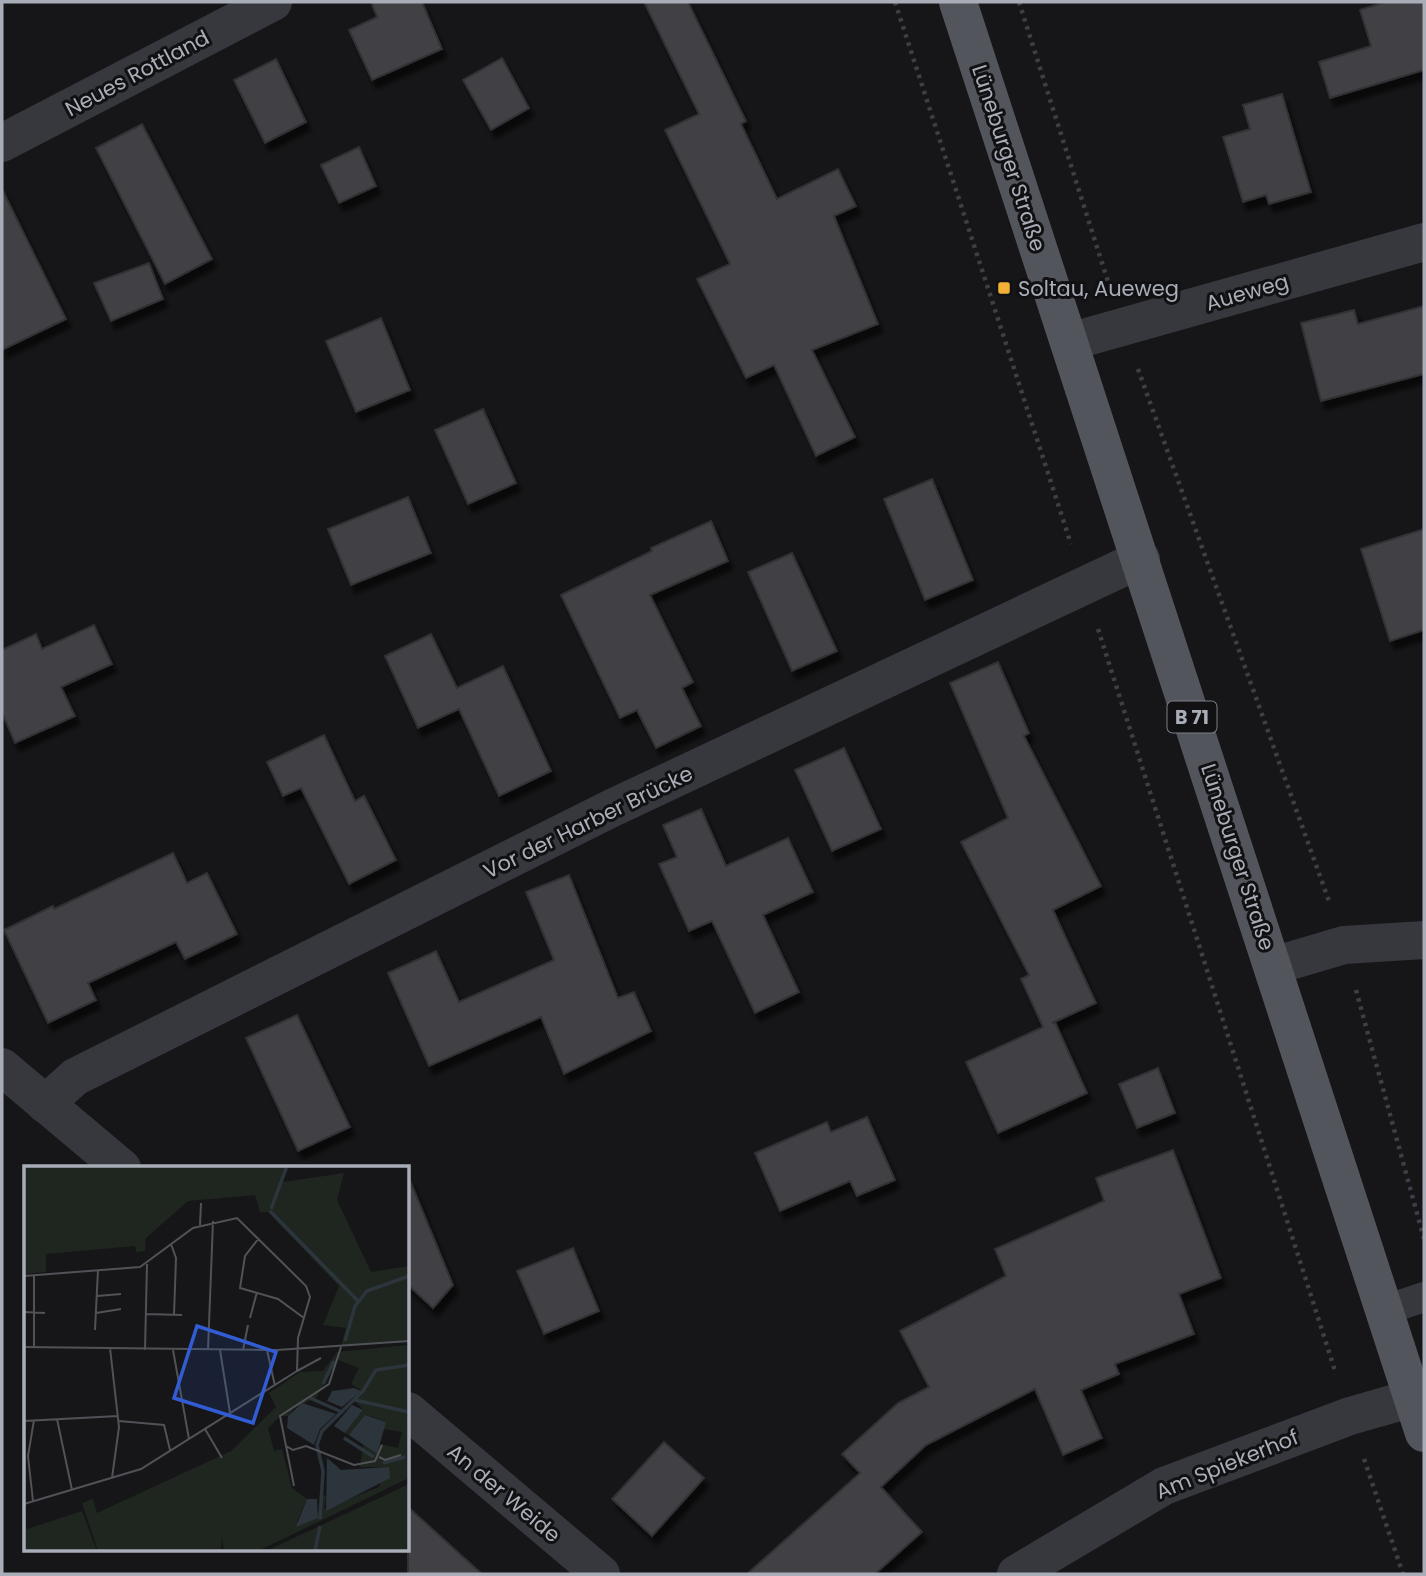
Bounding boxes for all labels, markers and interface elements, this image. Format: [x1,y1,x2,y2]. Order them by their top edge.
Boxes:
street label: Neues Rottland [60,23,214,123]
street label: Lüneburger Straße [965,61,1053,255]
street label: Aueweg [1202,266,1292,318]
place label: Soltau, Aueweg [1018,274,1179,303]
marker: Soltau, Aueweg [996,280,1012,296]
road number: B 71 [1168,702,1216,732]
street label: Vor der Harber Brücke [478,759,698,885]
street label: Lüneburger Straße [1194,760,1282,954]
inset map [24,1166,410,1552]
street label: Am Spiekerhof [1151,1422,1303,1506]
street label: An der Weide [441,1437,567,1549]

